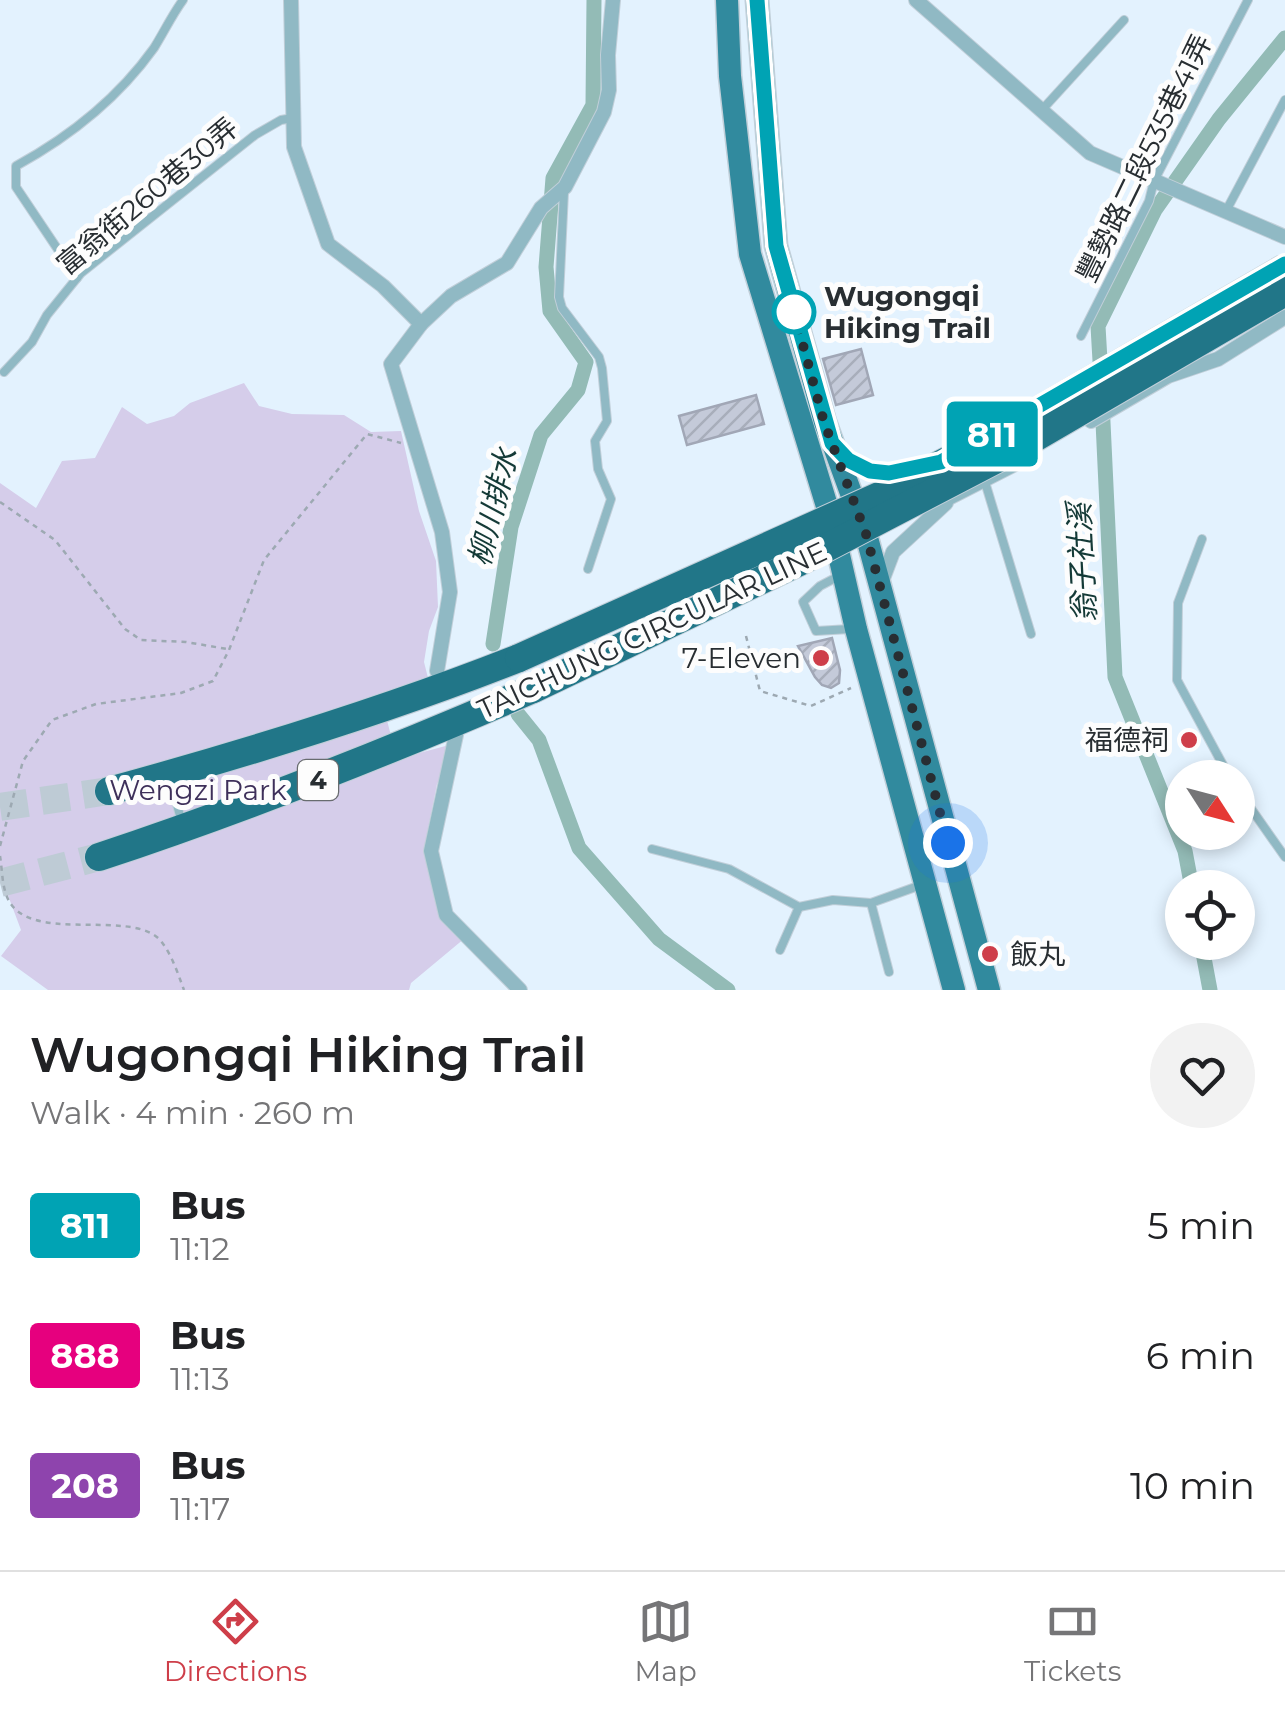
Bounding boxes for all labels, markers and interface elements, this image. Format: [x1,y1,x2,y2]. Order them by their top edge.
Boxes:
street label: 豐勢路二段535巷41弄 [1069,29,1219,287]
street label: 富翁街260巷30弄 [50,110,244,282]
place label: Wugongqi Hiking Trail [824,279,991,345]
marker: Wugongqi Hiking Trail [773,291,815,333]
line badge: 811 [934,402,1050,466]
text: 811 [967,413,1017,456]
water label: 柳川排水 [461,442,526,570]
water label: 翁子社溪 [1060,498,1104,624]
street label: TAICHUNG CIRCULAR LINE [472,534,832,726]
place label: 7-Eleven [682,641,801,675]
marker: 7-Eleven [810,647,832,669]
place label: 福德祠 [1085,723,1169,757]
marker: 福德祠 [1178,729,1200,751]
road number: 4 [298,760,338,800]
north arrow [1165,760,1255,850]
map controls [1165,760,1255,960]
park label: Wengzi Park [109,773,287,807]
your location [923,818,973,868]
button: locate [1165,870,1255,960]
place label: 飯丸 [1010,937,1066,971]
marker: 飯丸 [979,943,1001,965]
button: heart [1150,1023,1255,1128]
text: Wugongqi Hiking Trail [30,1026,587,1084]
text: Walk · 4 min · 260 m [30,1093,355,1132]
text: Bus [170,1182,245,1229]
text: 5 min [1147,1202,1255,1249]
text: 811 [60,1204,110,1247]
text: 11:12 [170,1229,230,1268]
text: Bus [170,1312,245,1359]
text: 6 min [1146,1332,1255,1379]
text: 888 [50,1334,120,1377]
text: 11:13 [170,1359,230,1398]
text: Bus [170,1442,245,1489]
text: 10 min [1130,1462,1255,1509]
text: 208 [51,1464,119,1507]
text: 11:17 [170,1489,230,1528]
tab: Directions [164,1594,307,1688]
tab: Map [634,1594,697,1688]
tab: Tickets [1024,1594,1121,1688]

